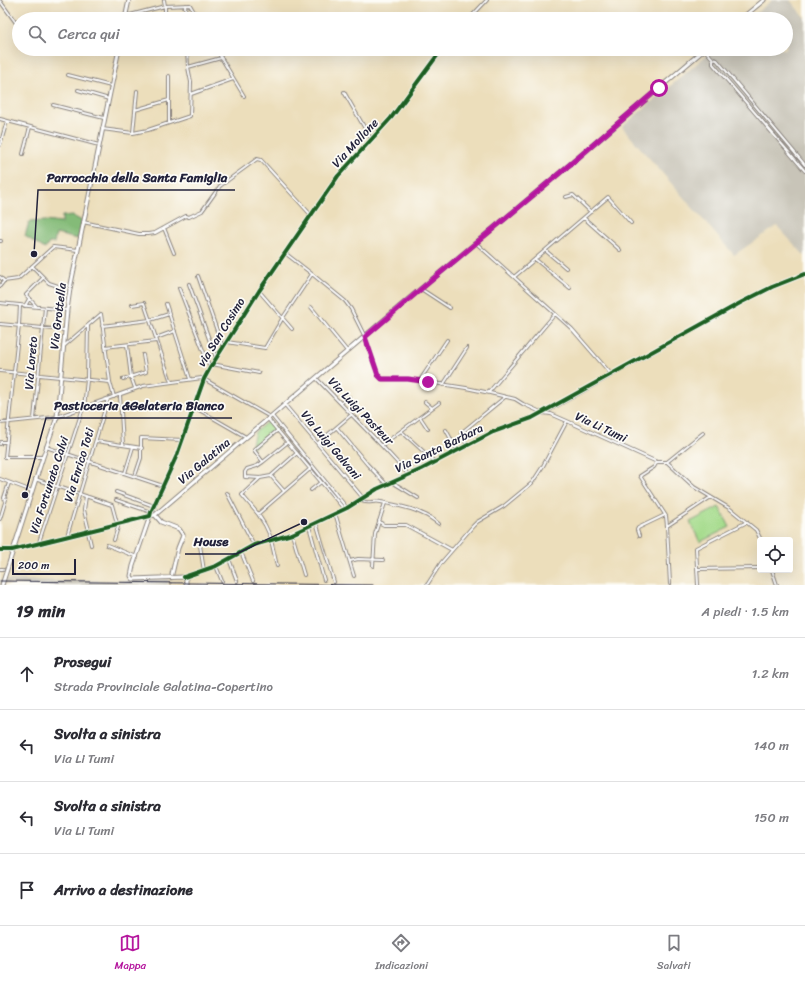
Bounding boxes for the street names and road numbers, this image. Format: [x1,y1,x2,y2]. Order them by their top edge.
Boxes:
street label: Via Mollone [326,113,384,173]
street label: Via Grottella [43,281,73,351]
street label: via San Cosimo [191,293,251,371]
street label: Via Loreto [18,335,44,391]
street label: Via Luigi Pasteur [322,372,400,451]
street label: Via Luigi Galvani [295,405,367,485]
street label: Via Li Tumi [571,405,631,449]
street label: Via Santa Barbara [391,417,487,479]
street label: Via Enrico Toti [57,425,101,505]
street label: Via Galatina [173,432,235,490]
street label: Via Fortunato Calvi [23,433,75,537]

